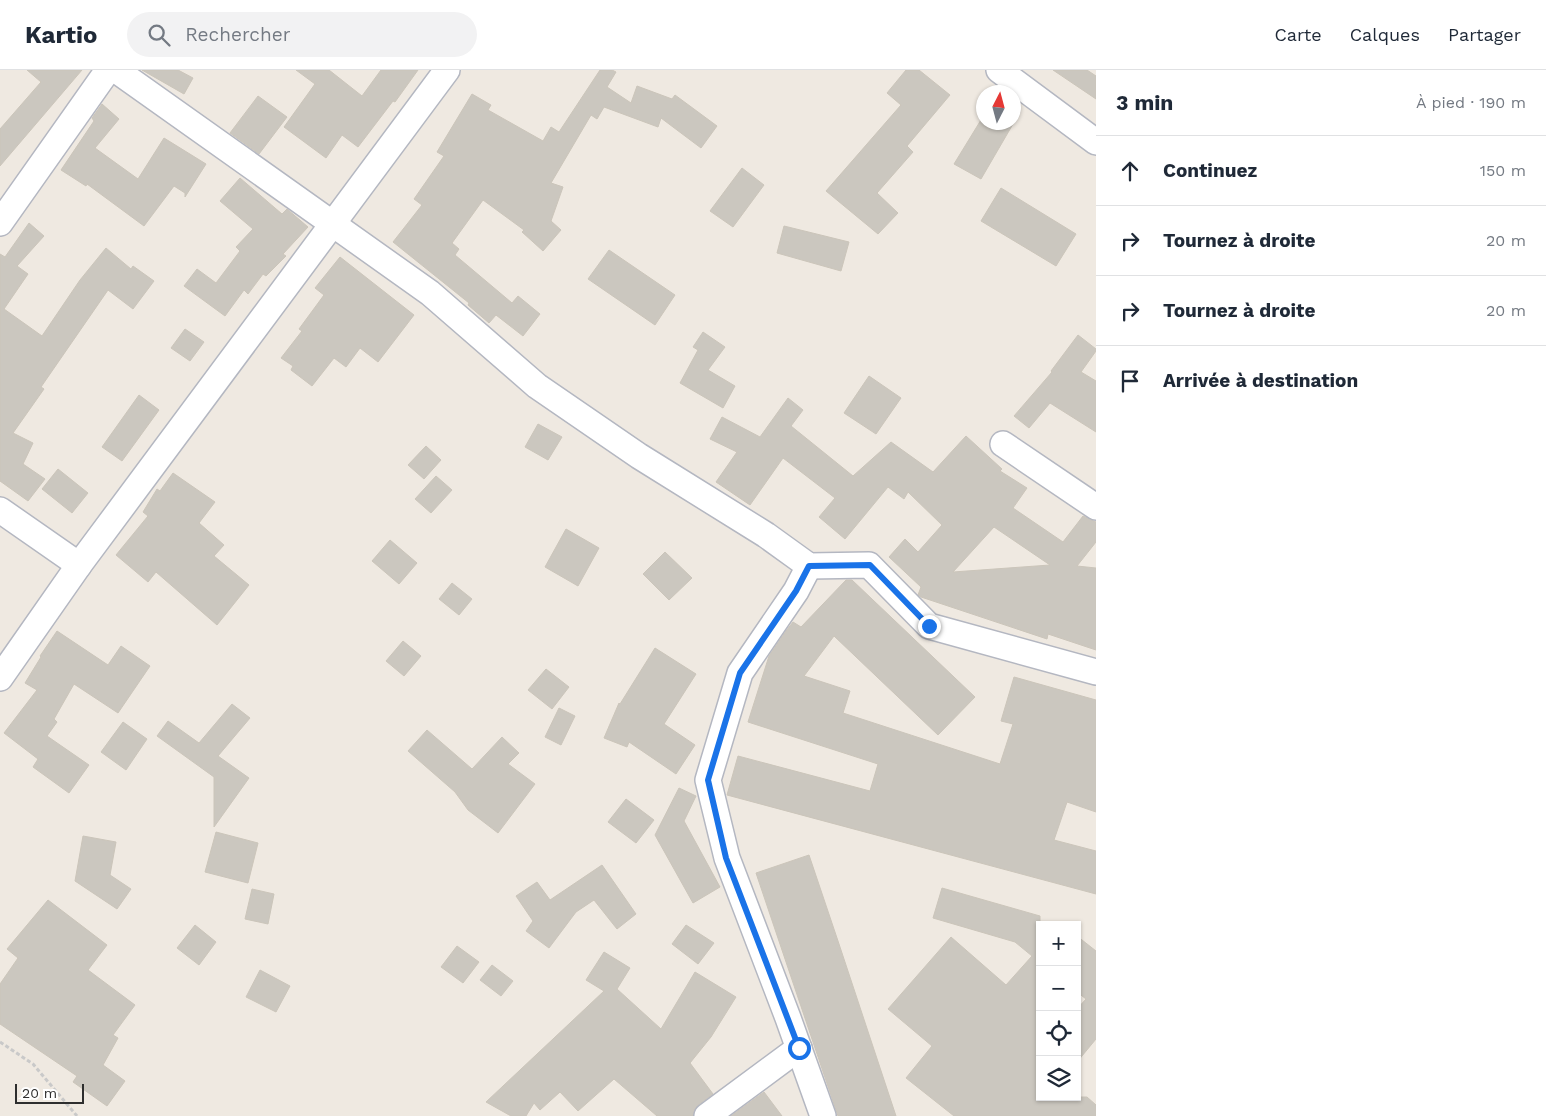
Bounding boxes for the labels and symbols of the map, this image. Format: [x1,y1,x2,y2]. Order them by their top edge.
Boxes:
north arrow [976,85,1021,130]
route end [918,615,941,638]
route start [788,1037,811,1060]
scale bar [15,1081,84,1104]

